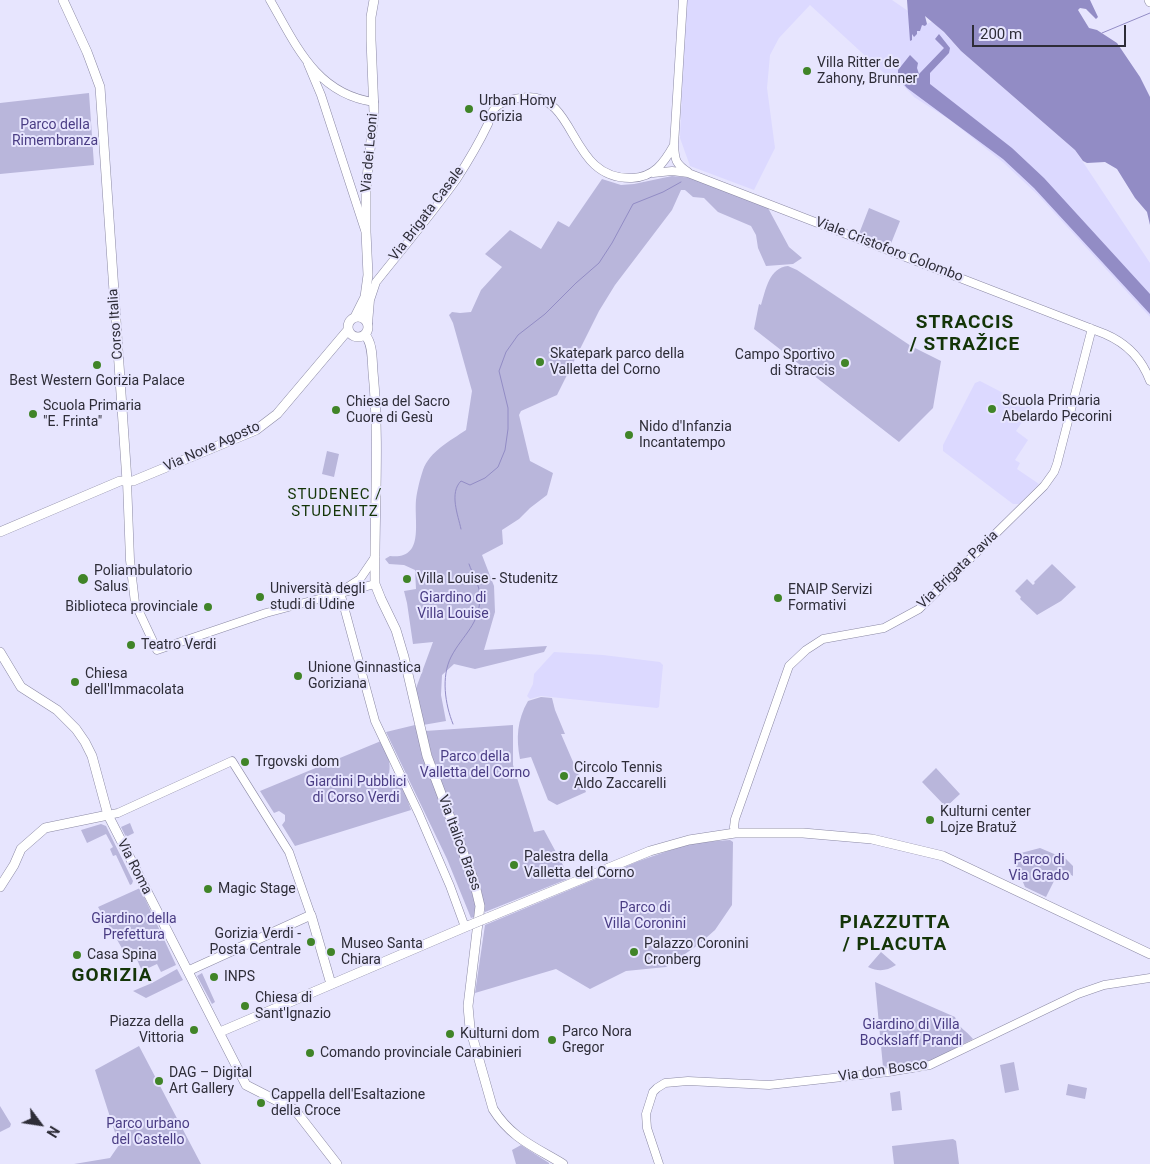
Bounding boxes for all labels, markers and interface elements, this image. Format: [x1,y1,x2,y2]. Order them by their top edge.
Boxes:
scale bar [975,15,1129,47]
text: 200 m [980,25,1022,43]
place label: Villa Ritter de Zahony, Brunner [817,55,917,88]
marker: Villa Ritter de Zahony, Brunner [801,65,813,77]
place label: Urban Homy Gorizia [479,93,556,125]
marker: Urban Homy Gorizia [463,103,475,115]
street label: Via dei Leoni [358,113,382,193]
park label: Parco della Rimembranza [12,117,98,150]
street label: Via Brigata Casale [386,163,468,265]
street label: Viale Cristoforo Colombo [813,214,965,286]
street label: Corso Italia [105,288,127,360]
district label: STRACCIS / STRAŽICE [909,312,1021,356]
place label: Skatepark parco della Valletta del Corno [550,346,684,378]
place label: Campo Sportivo di Straccis [735,347,835,380]
marker: Skatepark parco della Valletta del Corno [534,356,546,368]
marker: Campo Sportivo di Straccis [839,357,851,369]
marker: Best Western Gorizia Palace [91,359,103,371]
place label: Best Western Gorizia Palace [9,373,185,389]
place label: Scuola Primaria Abelardo Pecorini [1002,393,1112,426]
place label: Chiesa del Sacro Cuore di Gesù [346,394,450,427]
place label: Scuola Primaria "E. Frinta" [43,398,141,431]
marker: Scuola Primaria Abelardo Pecorini [986,403,998,415]
marker: Chiesa del Sacro Cuore di Gesù [330,404,342,416]
marker: Scuola Primaria "E. Frinta" [27,408,39,420]
street label: Via Nove Agosto [161,418,263,476]
place label: Nido d'Infanzia Incantatempo [639,419,732,452]
marker: Nido d'Infanzia Incantatempo [623,429,635,441]
district label: STUDENEC / STUDENITZ [286,486,384,521]
street label: Via Brigata Pavia [914,527,1002,613]
place label: Poliambulatorio Salus [94,563,193,596]
place label: Villa Louise - Studenitz [417,571,558,587]
marker: Poliambulatorio Salus [76,572,90,586]
marker: Villa Louise - Studenitz [401,573,413,585]
place label: Università degli studi di Udine [270,581,365,614]
place label: ENAIP Servizi Formativi [788,582,872,614]
park label: Giardino di Villa Louise [417,590,489,622]
marker: Università degli studi di Udine [254,591,266,603]
marker: ENAIP Servizi Formativi [772,592,784,604]
place label: Biblioteca provinciale [65,599,198,615]
marker: Biblioteca provinciale [202,601,214,613]
place label: Teatro Verdi [141,637,216,653]
marker: Teatro Verdi [125,639,137,651]
place label: Unione Ginnastica Goriziana [308,660,421,692]
place label: Chiesa dell'Immacolata [85,666,184,699]
marker: Unione Ginnastica Goriziana [292,670,304,682]
marker: Chiesa dell'Immacolata [69,676,81,688]
park label: Parco della Valletta del Corno [420,749,530,782]
place label: Trgovski dom [255,754,339,770]
marker: Trgovski dom [239,756,251,768]
place label: Circolo Tennis Aldo Zaccarelli [574,760,666,792]
marker: Circolo Tennis Aldo Zaccarelli [558,770,570,782]
park label: Giardini Pubblici di Corso Verdi [306,774,406,806]
street label: Via Italico Brass [434,793,484,893]
place label: Kulturni center Lojze Bratuž [940,804,1031,836]
marker: Kulturni center Lojze Bratuž [924,814,936,826]
street label: Via Roma [113,836,155,898]
place label: Palestra della Valletta del Corno [524,849,634,882]
park label: Parco di Via Grado [1009,852,1069,884]
marker: Palestra della Valletta del Corno [508,859,520,871]
place label: Magic Stage [218,881,296,897]
marker: Magic Stage [202,883,214,895]
park label: Parco di Villa Coronini [604,900,686,932]
park label: Giardino della Prefettura [91,911,177,944]
district label: PIAZZUTTA / PLACUTA [838,912,952,956]
place label: Gorizia Verdi - Posta Centrale [210,926,301,959]
marker: Gorizia Verdi - Posta Centrale [305,936,317,948]
place label: Museo Santa Chiara [341,936,423,969]
place label: Palazzo Coronini Cronberg [644,936,749,969]
marker: Museo Santa Chiara [325,946,337,958]
marker: Palazzo Coronini Cronberg [628,946,640,958]
place label: Casa Spina [87,947,157,963]
marker: Casa Spina [71,949,83,961]
district label: GORIZIA [71,965,153,987]
place label: INPS [224,969,255,985]
marker: INPS [208,971,220,983]
place label: Chiesa di Sant'Ignazio [255,990,331,1022]
marker: Chiesa di Sant'Ignazio [239,1000,251,1012]
place label: Piazza della Vittoria [109,1014,184,1046]
park label: Giardino di Villa Bockslaff Prandi [860,1017,962,1050]
marker: Piazza della Vittoria [188,1024,200,1036]
place label: Parco Nora Gregor [562,1024,632,1056]
place label: Kulturni dom [460,1026,540,1042]
marker: Kulturni dom [444,1028,456,1040]
marker: Parco Nora Gregor [546,1034,558,1046]
place label: Comando provinciale Carabinieri [320,1045,522,1061]
marker: Comando provinciale Carabinieri [304,1047,316,1059]
street label: Via don Bosco [837,1056,929,1086]
place label: DAG – Digital Art Gallery [169,1065,252,1098]
marker: DAG – Digital Art Gallery [153,1075,165,1087]
place label: Cappella dell'Esaltazione della Croce [271,1087,425,1120]
marker: Cappella dell'Esaltazione della Croce [255,1097,267,1109]
north arrow [15,1099,65,1149]
park label: Parco urbano del Castello [106,1116,190,1148]
text: N [43,1123,62,1140]

